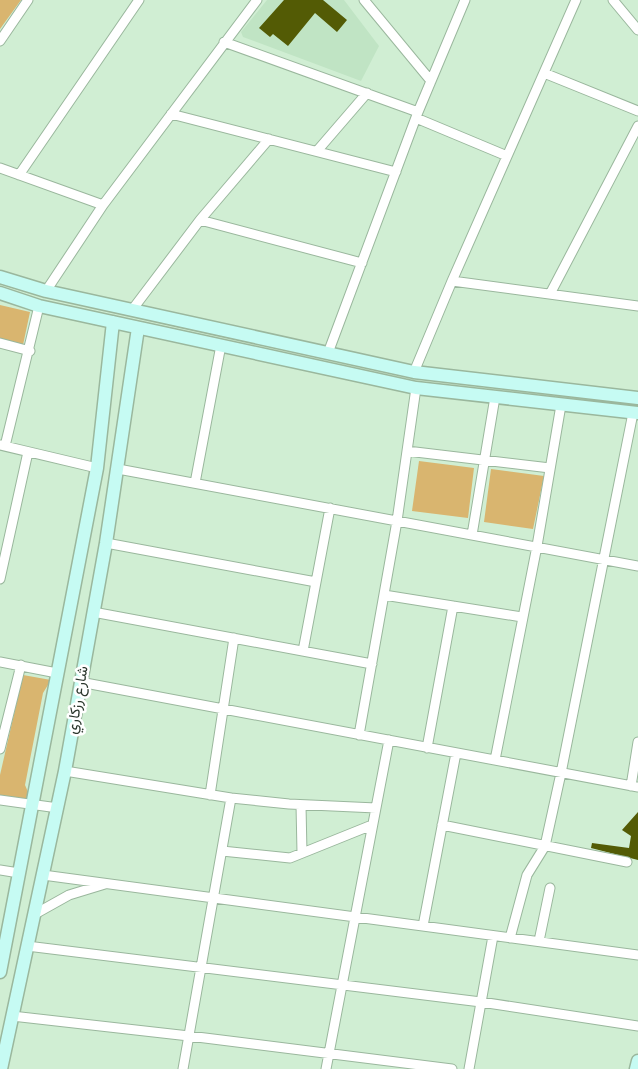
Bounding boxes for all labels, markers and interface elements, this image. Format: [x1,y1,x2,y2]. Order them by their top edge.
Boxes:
street label: شارع رزكاري [62,664,96,736]

